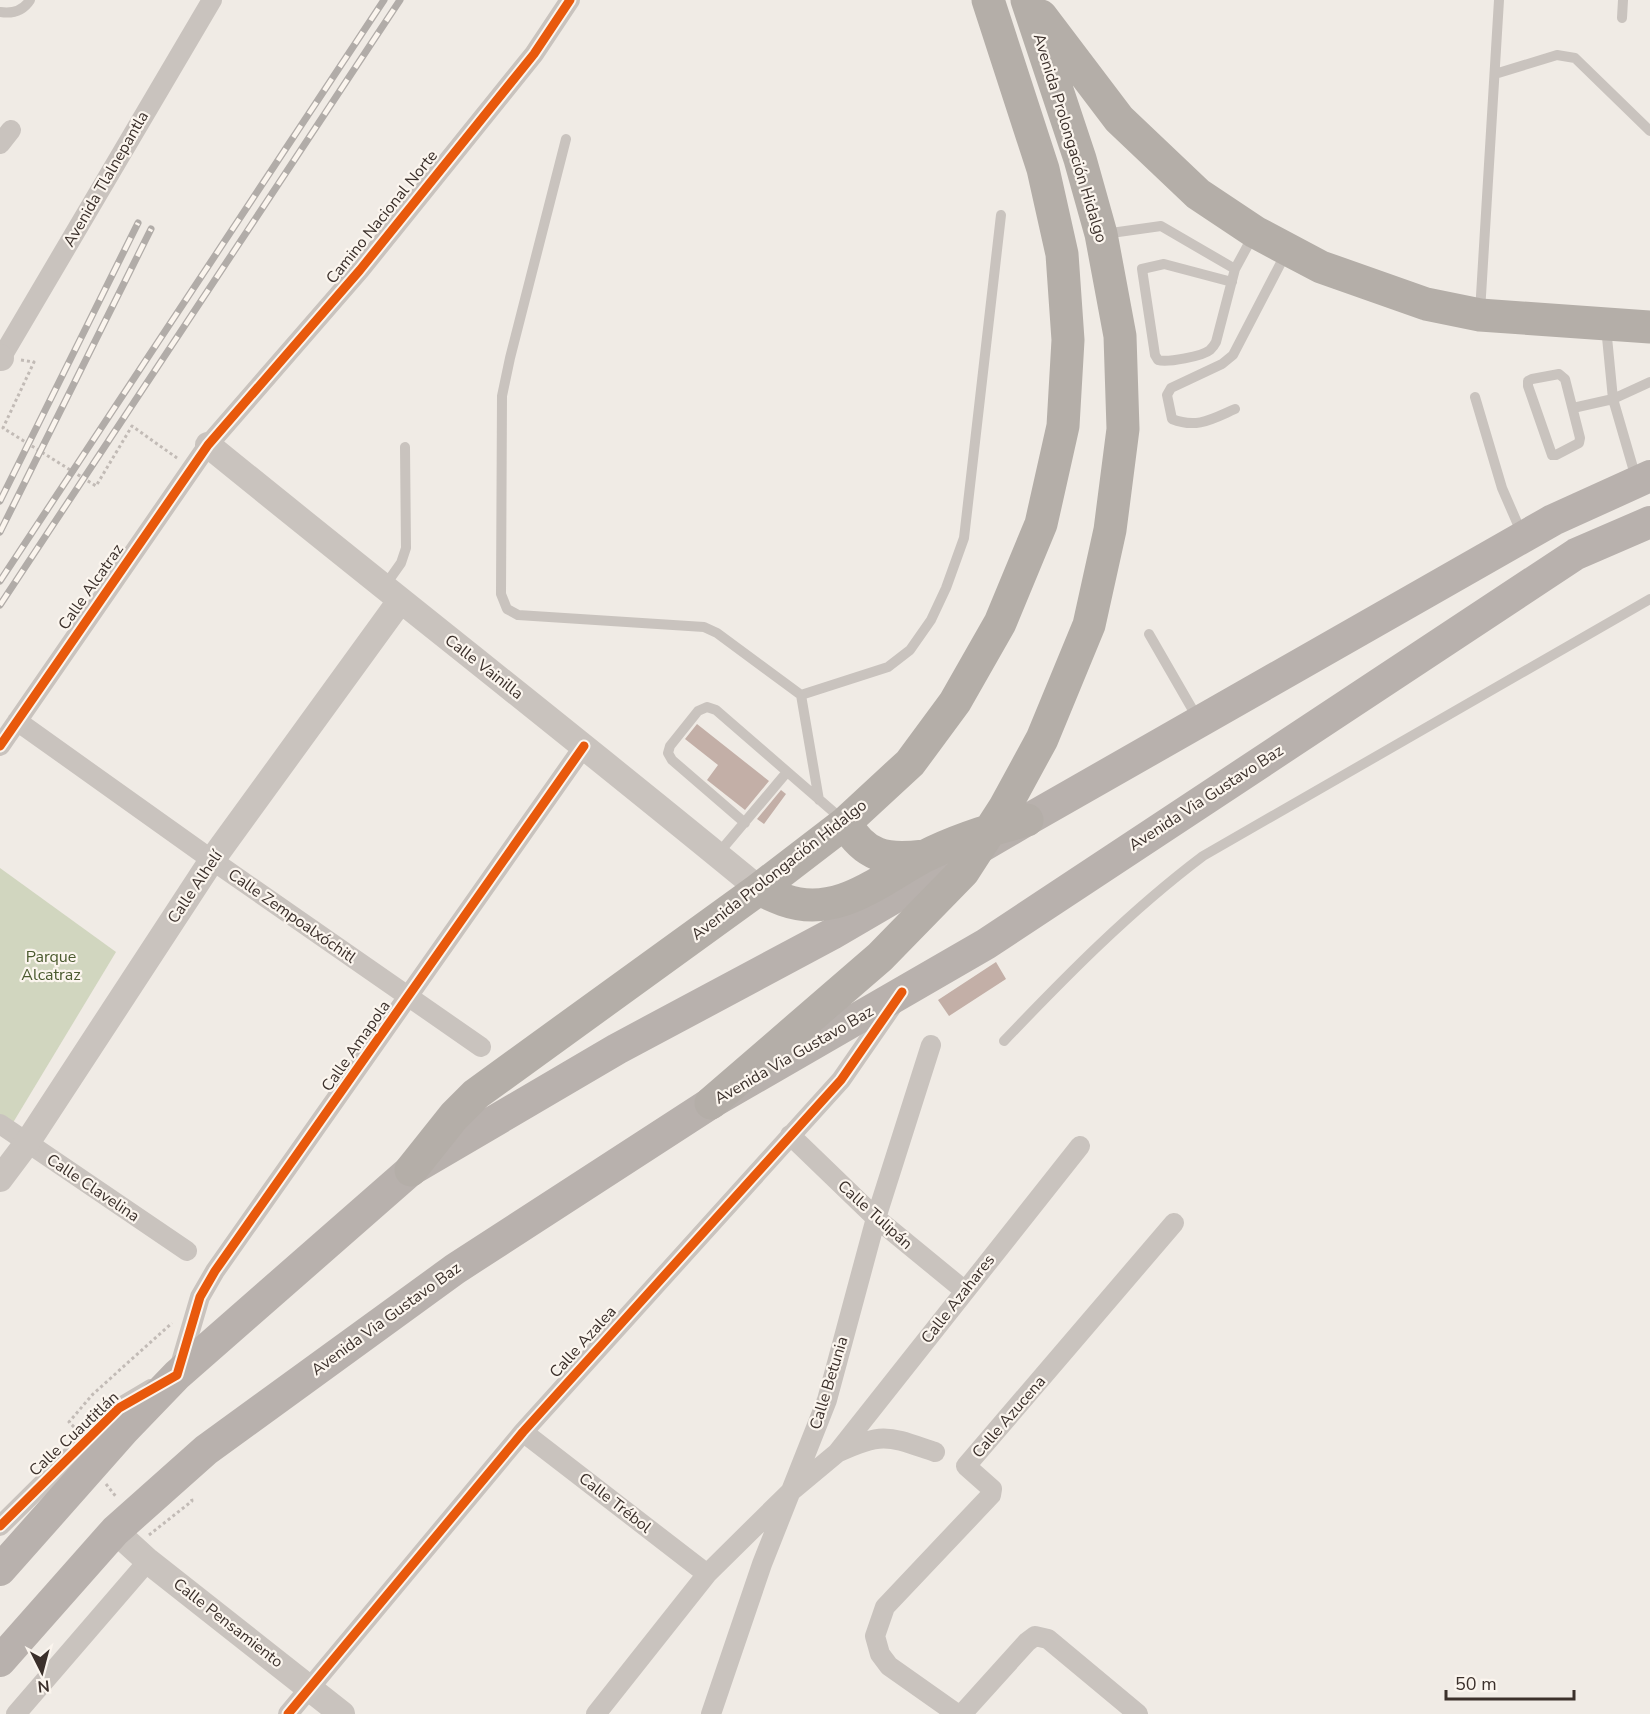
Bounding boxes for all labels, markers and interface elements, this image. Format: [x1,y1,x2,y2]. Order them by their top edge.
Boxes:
street label: Avenida Prolongación Hidalgo [1028,31,1112,245]
street label: Avenida Tlalnepantla [58,107,154,251]
street label: Camino Nacional Norte [321,146,443,288]
street label: Calle Alcatraz [53,540,129,634]
street label: Calle Vainilla [440,629,528,705]
street label: Avenida Via Gustavo Baz [1125,740,1287,856]
street label: Avenida Prolongación Hidalgo [687,794,872,946]
street label: Calle Alhelí [163,845,228,928]
street label: Calle Zempoalxóchitl [224,864,361,969]
park label: Parque Alcatraz [21,946,81,986]
street label: Calle Amapola [317,996,395,1096]
street label: Avenida Via Gustavo Baz [711,1000,877,1110]
street label: Calle Clavelina [42,1149,144,1227]
street label: Calle Tulipán [833,1175,917,1255]
street label: Calle Azahares [916,1250,1000,1348]
street label: Avenida Via Gustavo Baz [307,1257,465,1381]
street label: Calle Azalea [545,1301,621,1383]
street label: Calle Betunia [804,1334,854,1432]
street label: Calle Azucena [967,1371,1051,1463]
street label: Calle Cuautitlán [24,1387,124,1481]
street label: Calle Trébol [574,1468,656,1538]
street label: Calle Pensamiento [168,1573,288,1673]
north arrow [12,1642,72,1702]
scale bar [1446,1663,1574,1701]
text: 50 m [1455,1672,1497,1696]
text: N [36,1674,51,1697]

